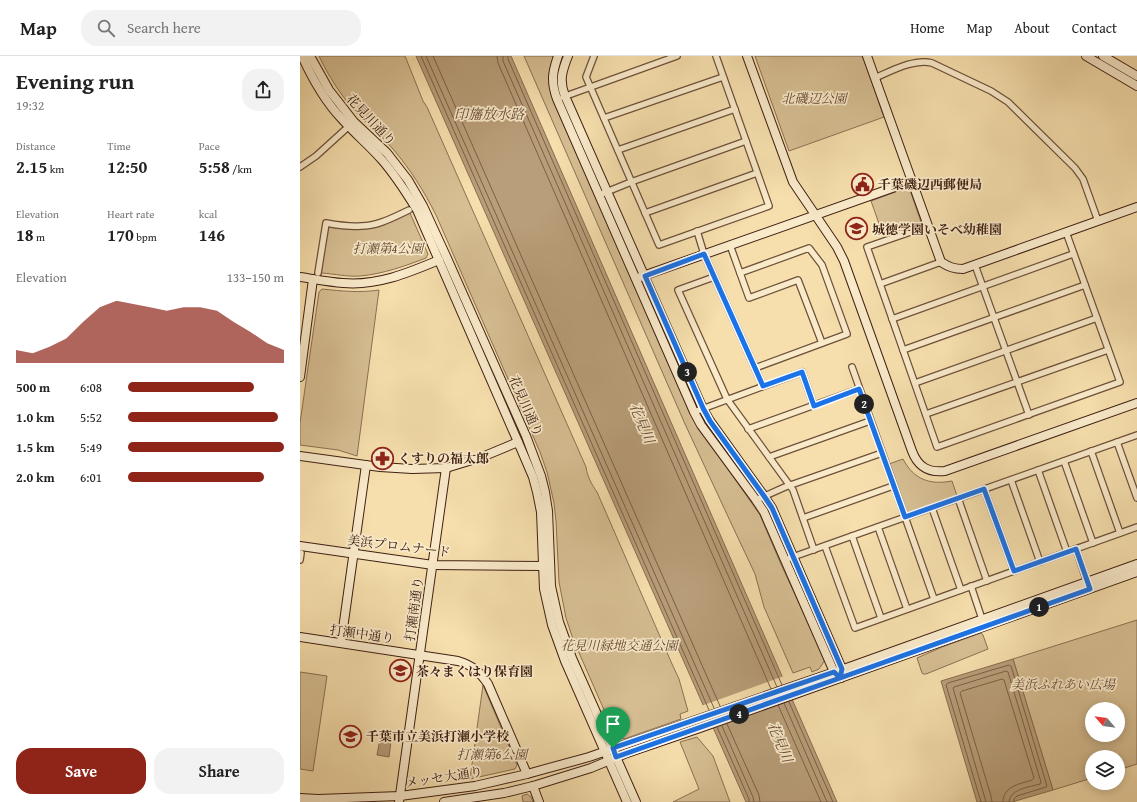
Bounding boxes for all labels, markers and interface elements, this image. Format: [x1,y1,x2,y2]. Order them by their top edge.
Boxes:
search box [81,10,361,46]
text: Map [20,14,57,42]
icon: search [95,17,117,39]
text: Search here [127,17,201,38]
text: Home [910,18,945,38]
text: Map [967,18,992,38]
text: About [1014,18,1050,38]
text: Contact [1072,18,1117,38]
text: Evening run [16,65,134,97]
button: share [242,69,284,111]
park label: 北磯辺公園 [781,89,848,108]
street label: 花見川通り [342,90,400,150]
text: 19:32 [16,96,44,115]
water label: 印旛放水路 [454,104,525,124]
text: Distance [16,138,55,154]
text: Time [107,138,131,154]
text: Pace [199,138,220,154]
text: 2.15 [16,154,47,179]
text: 12:50 [107,154,147,179]
text: 5:58 [199,154,230,179]
text: km [47,161,64,177]
text: /km [230,161,252,177]
public building icon: 千葉磯辺西郵便局 [850,171,876,197]
place label: 千葉磯辺西郵便局 [878,175,982,194]
text: Elevation [16,206,59,222]
text: Heart rate [107,206,155,222]
text: kcal [199,206,217,222]
school or university icon: 城徳学園いそべ幼稚園 [844,216,870,242]
place label: 城徳学園いそべ幼稚園 [872,220,1002,239]
text: 18 [16,222,34,247]
text: 170 [107,222,134,247]
text: 146 [199,222,225,247]
text: m [34,229,45,245]
text: bpm [134,229,157,245]
park label: 打瀬第4公園 [353,239,425,258]
text: Elevation [16,268,67,287]
text: 133–150 m [227,268,284,287]
pin: 3 [677,362,697,382]
text: 3 [684,364,690,380]
street label: 花見川通り [504,372,548,440]
text: 500 m [16,378,50,397]
text: 6:08 [80,378,102,397]
pin: 2 [854,394,874,414]
text: 2 [861,396,867,412]
water label: 花見川 [625,400,660,448]
text: 1.0 km [16,408,55,427]
text: 5:52 [80,408,102,427]
text: 1.5 km [16,438,55,457]
text: 5:49 [80,438,102,457]
pharmacy icon: くすりの福太郎 [369,445,395,471]
place label: くすりの福太郎 [398,449,489,468]
text: 2.0 km [16,468,55,487]
text: 6:01 [80,468,102,487]
street label: 美浜プロムナード [346,530,452,562]
street label: 打瀬南通り [400,575,428,643]
pin: 1 [1029,597,1049,617]
text: 1 [1036,599,1042,615]
street label: 打瀬中通り [328,620,396,648]
park label: 花見川緑地交通公園 [560,636,679,655]
school or university icon: 茶々まくはり保育園 [387,658,413,684]
place label: 茶々まくはり保育園 [416,662,533,681]
park label: 美浜ふれあい広場 [1011,675,1116,694]
north arrow [1085,702,1125,742]
map controls [1085,702,1125,790]
pin: 4 [729,704,749,724]
text: 4 [736,706,742,722]
pin [596,707,630,748]
icon: arrive [602,713,624,735]
water label: 花見川 [763,719,798,767]
school or university icon: 千葉市立美浜打瀬小学校 [337,723,363,749]
place label: 千葉市立美浜打瀬小学校 [366,727,510,746]
park label: 打瀬第6公園 [457,745,529,764]
button: Save [16,748,146,794]
button: Share [154,748,284,794]
button: layers [1085,750,1125,790]
street label: メッセ大通り [404,762,484,792]

